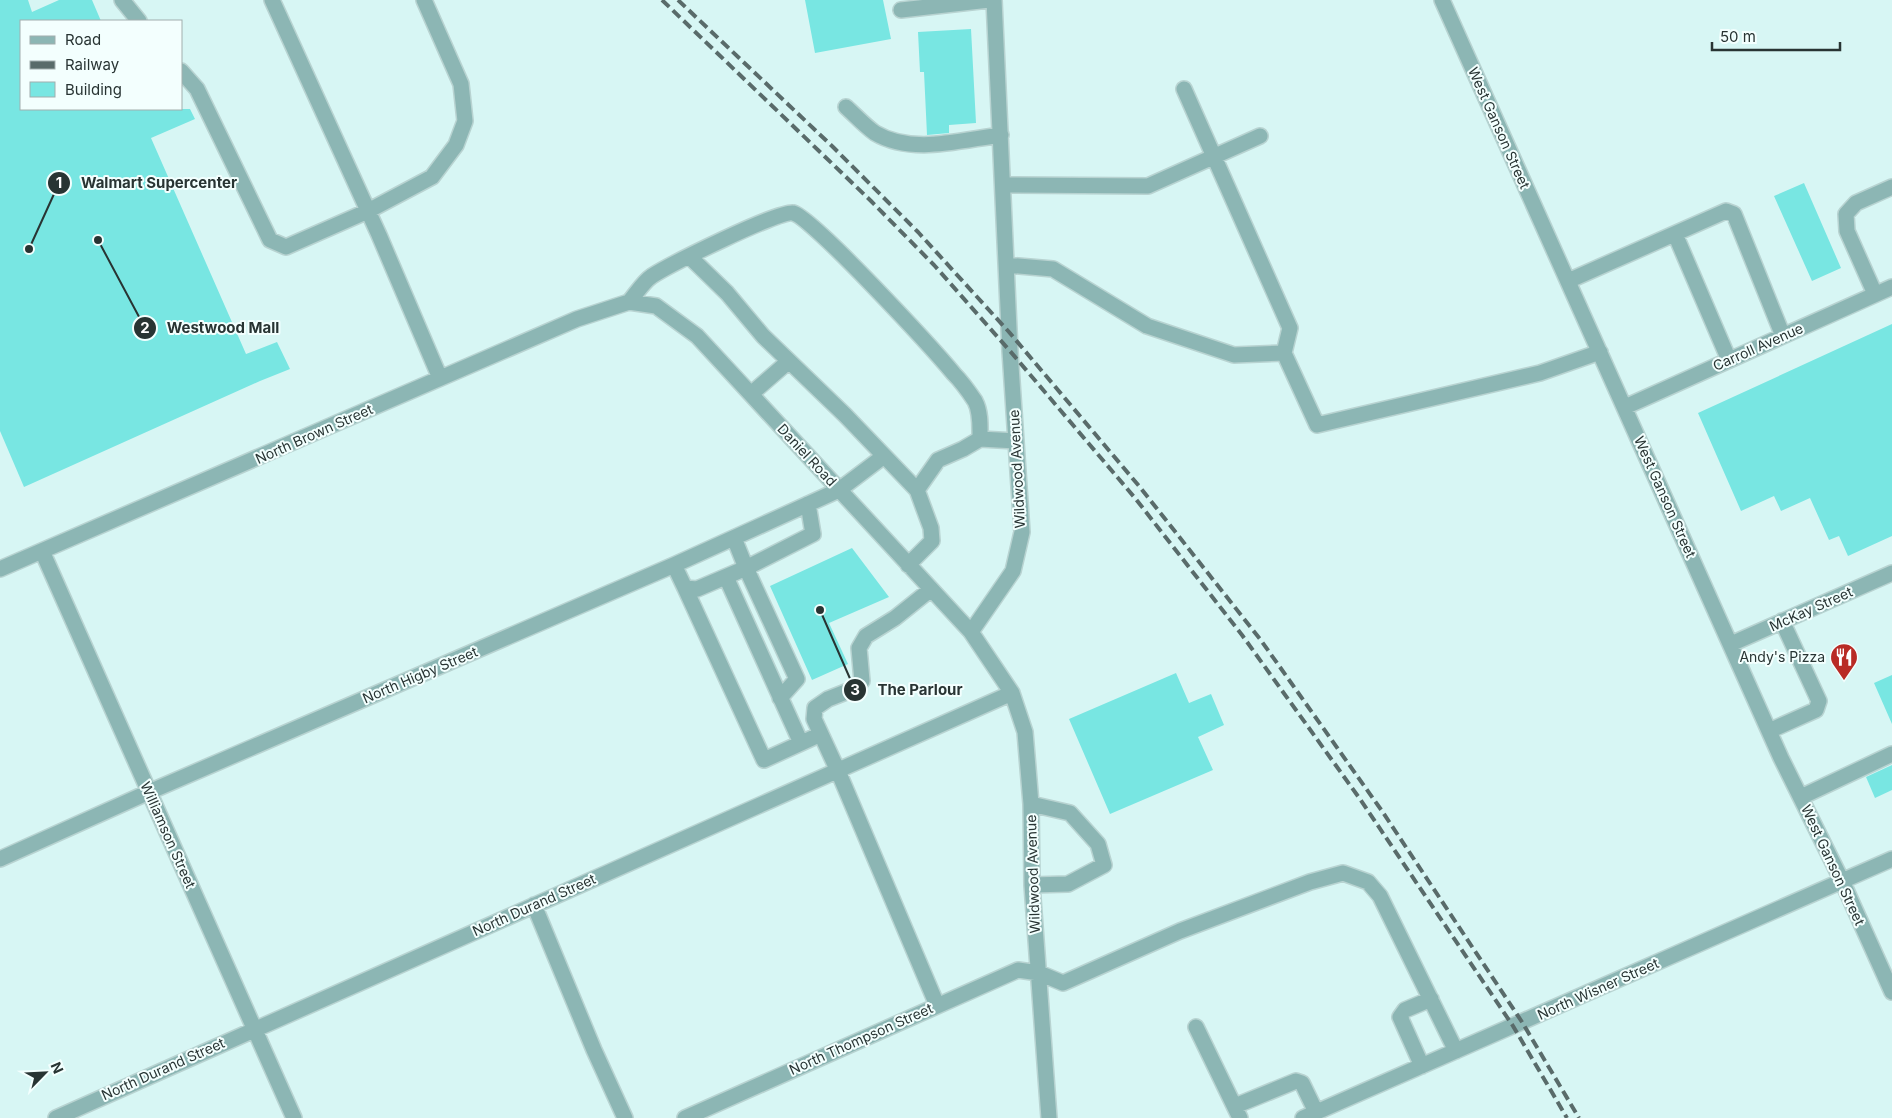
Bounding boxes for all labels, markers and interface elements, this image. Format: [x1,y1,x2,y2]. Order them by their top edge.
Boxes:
legend [20,20,182,110]
scale bar [1712,20,1840,52]
text: 50 m [1720,27,1756,46]
text: Road [65,30,101,49]
text: Railway [65,55,120,74]
street label: West Ganson Street [1465,64,1534,192]
text: Building [65,80,122,99]
callout: Walmart Supercenter [46,168,247,198]
text: 1 [56,173,62,192]
text: Walmart Supercenter [81,173,237,192]
callout: Westwood Mall [132,313,290,343]
text: 2 [140,318,150,337]
text: Westwood Mall [167,318,279,337]
street label: Carroll Avenue [1710,319,1806,374]
street label: North Brown Street [252,400,376,467]
street label: Wildwood Avenue [1005,409,1028,529]
street label: Daniel Road [774,420,840,489]
street label: West Ganson Street [1631,433,1700,561]
street label: McKay Street [1767,583,1855,634]
street label: North Higby Street [360,642,480,706]
restaurant icon: Andy's Pizza [1829,642,1859,681]
place label: Andy's Pizza [1739,648,1825,665]
callout: The Parlour [843,675,973,705]
text: 3 [850,680,860,699]
text: The Parlour [877,680,963,699]
street label: Williamson Street [137,779,200,891]
street label: West Ganson Street [1798,802,1869,928]
street label: Wildwood Avenue [1022,814,1043,934]
street label: North Durand Street [470,870,598,939]
street label: North Wisner Street [1535,954,1661,1023]
street label: North Thompson Street [786,999,936,1078]
street label: North Durand Street [99,1034,227,1103]
north arrow [20,1048,70,1098]
text: N [47,1059,67,1076]

